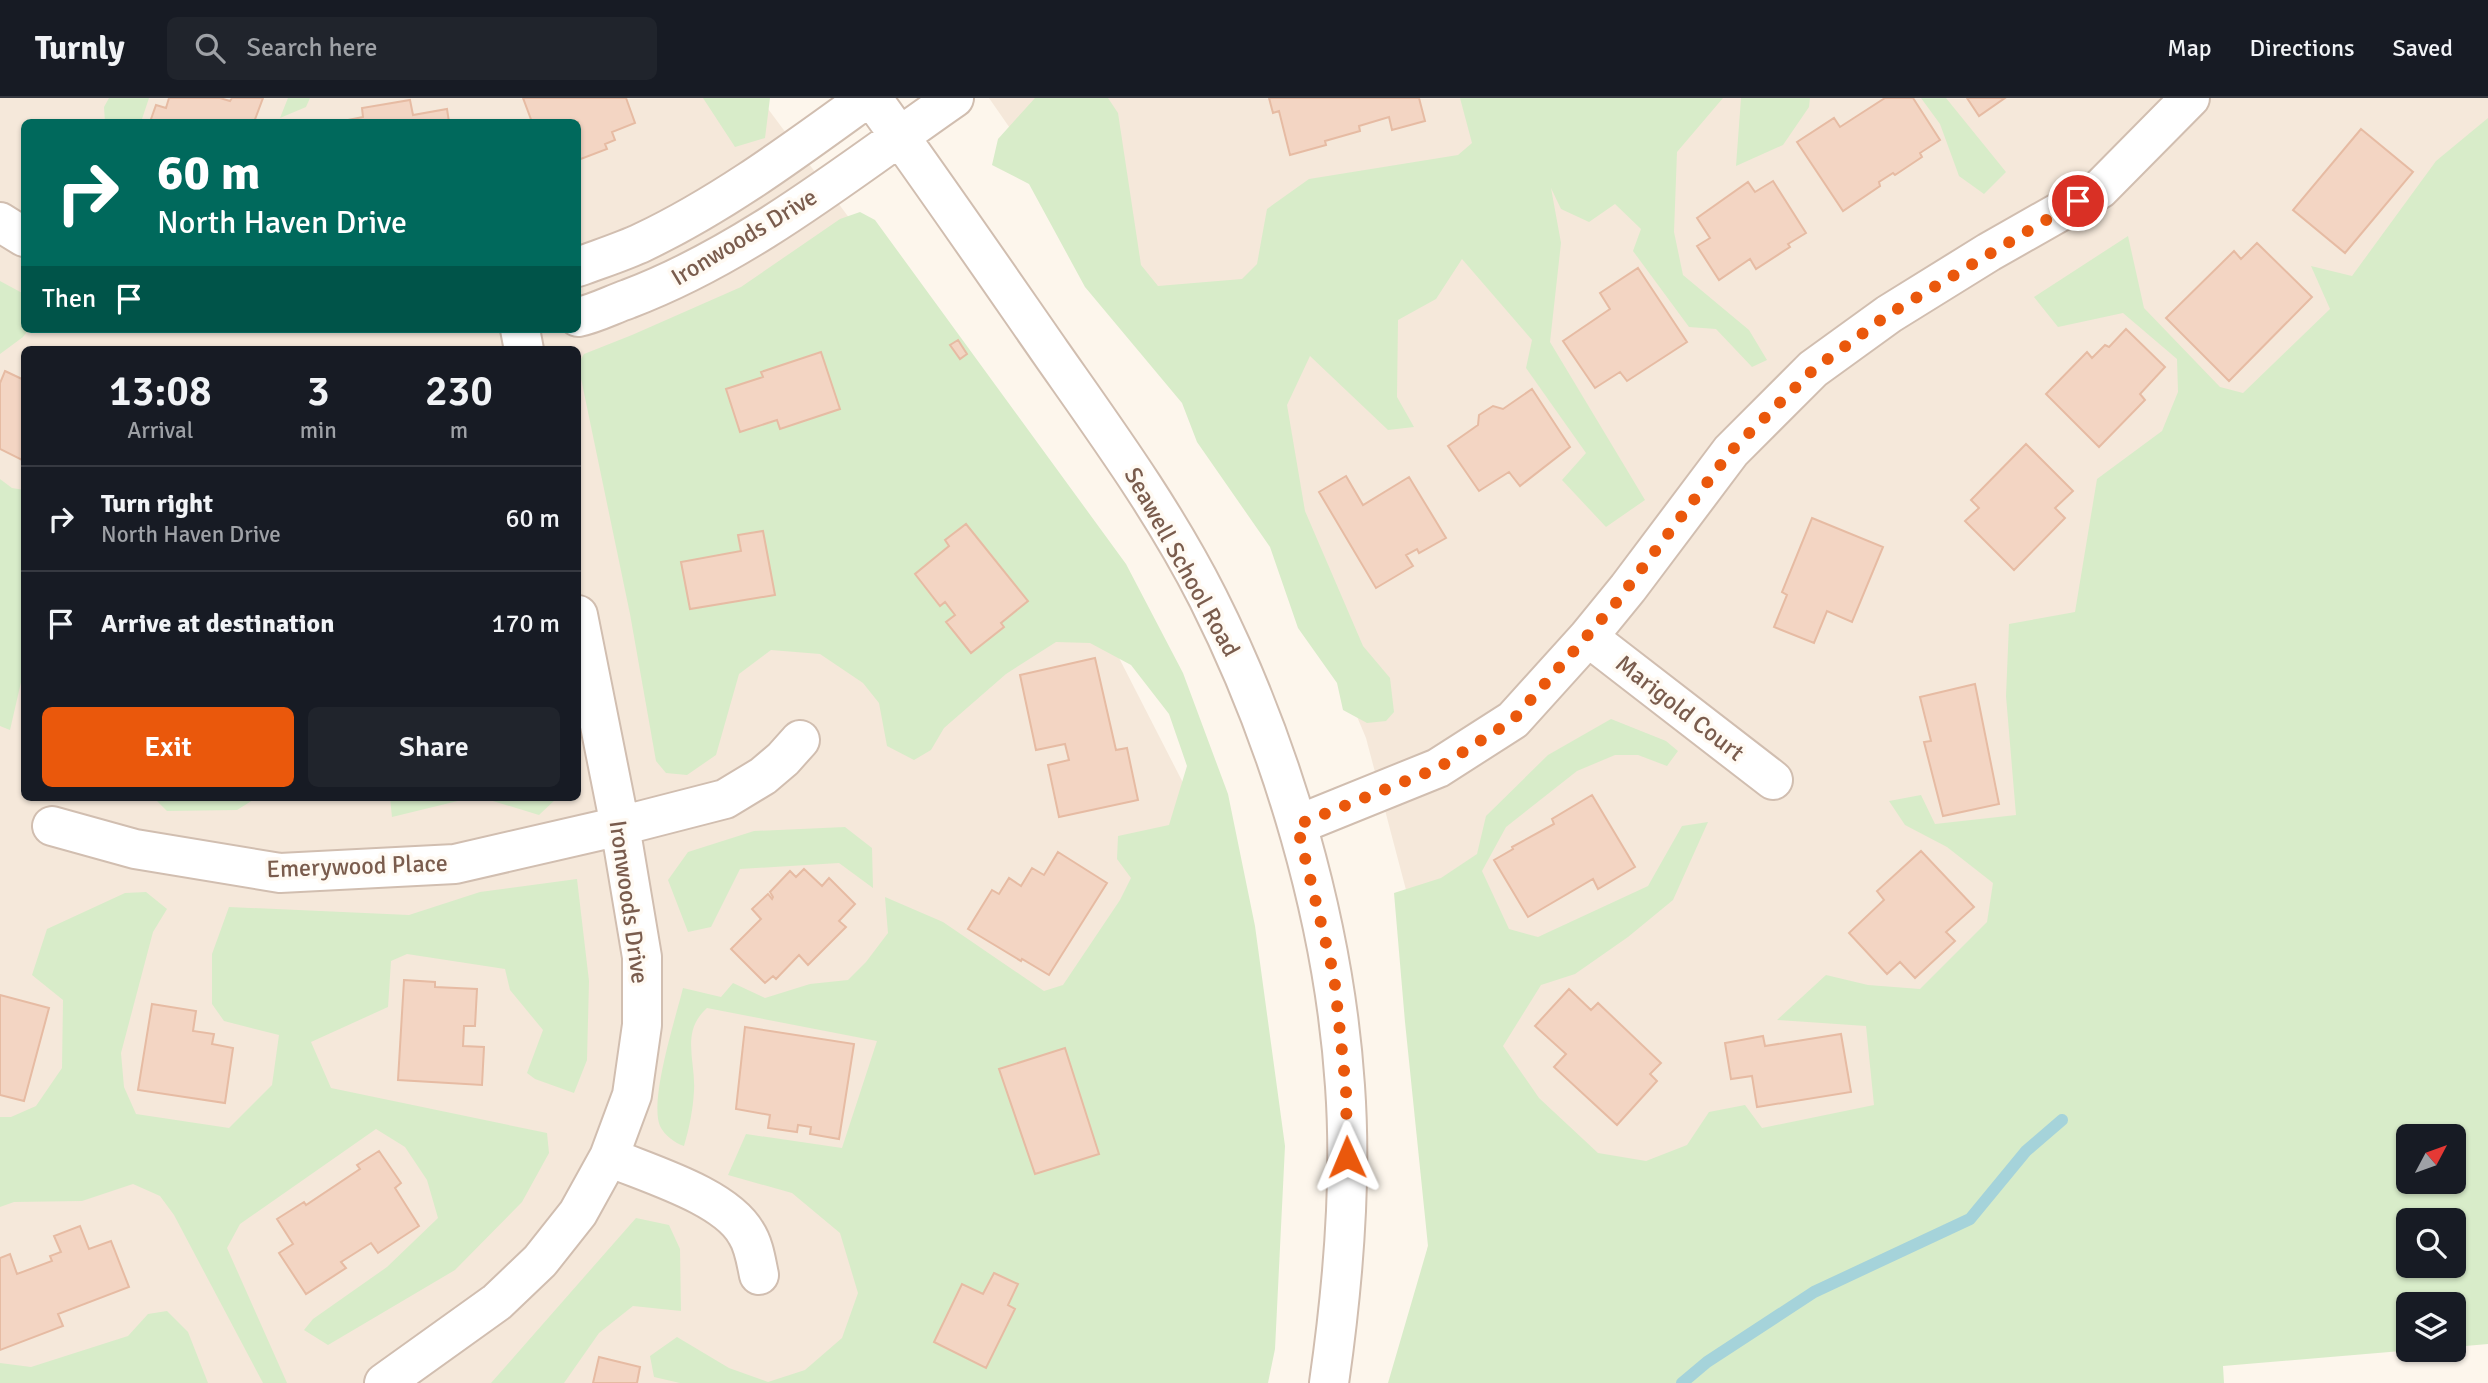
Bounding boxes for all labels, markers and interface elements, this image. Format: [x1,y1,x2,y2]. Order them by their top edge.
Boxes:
search box [167,17,657,80]
text: Turnly [35,28,125,69]
icon: search [191,29,229,67]
text: Search here [247,32,378,64]
text: Map [2167,33,2212,63]
text: Directions [2250,33,2355,63]
text: Saved [2393,33,2453,63]
text: 60 m [157,143,260,203]
icon: right [42,147,133,238]
pin [2048,171,2108,231]
street label: Ironwoods Drive [666,182,822,292]
icon: arrive [2059,182,2097,220]
text: North Haven Drive [157,203,407,242]
icon: arrive [110,280,148,318]
text: Then [42,283,96,315]
text: 13:08 [109,366,212,417]
text: 3 [307,366,330,417]
text: 230 [425,366,493,417]
text: Arrival [127,416,193,445]
text: min [300,416,337,445]
text: m [450,416,468,445]
street label: Seawell School Road [1118,462,1246,662]
text: Turn right [101,488,213,520]
icon: right [42,500,80,538]
text: 60 m [505,503,560,535]
text: North Haven Drive [101,520,281,549]
icon: arrive [42,605,80,643]
text: Arrive at destination [101,608,334,640]
text: 170 m [491,608,560,640]
street label: Marigold Court [1610,648,1750,768]
button: Exit [42,707,294,787]
button: Share [308,707,560,787]
street label: Ironwoods Drive [603,818,655,986]
street label: Emerywood Place [266,848,448,884]
position arrow [1310,1120,1384,1194]
north arrow [2396,1124,2466,1194]
map controls [2396,1124,2466,1362]
button: search [2396,1208,2466,1278]
button: layers [2396,1292,2466,1362]

